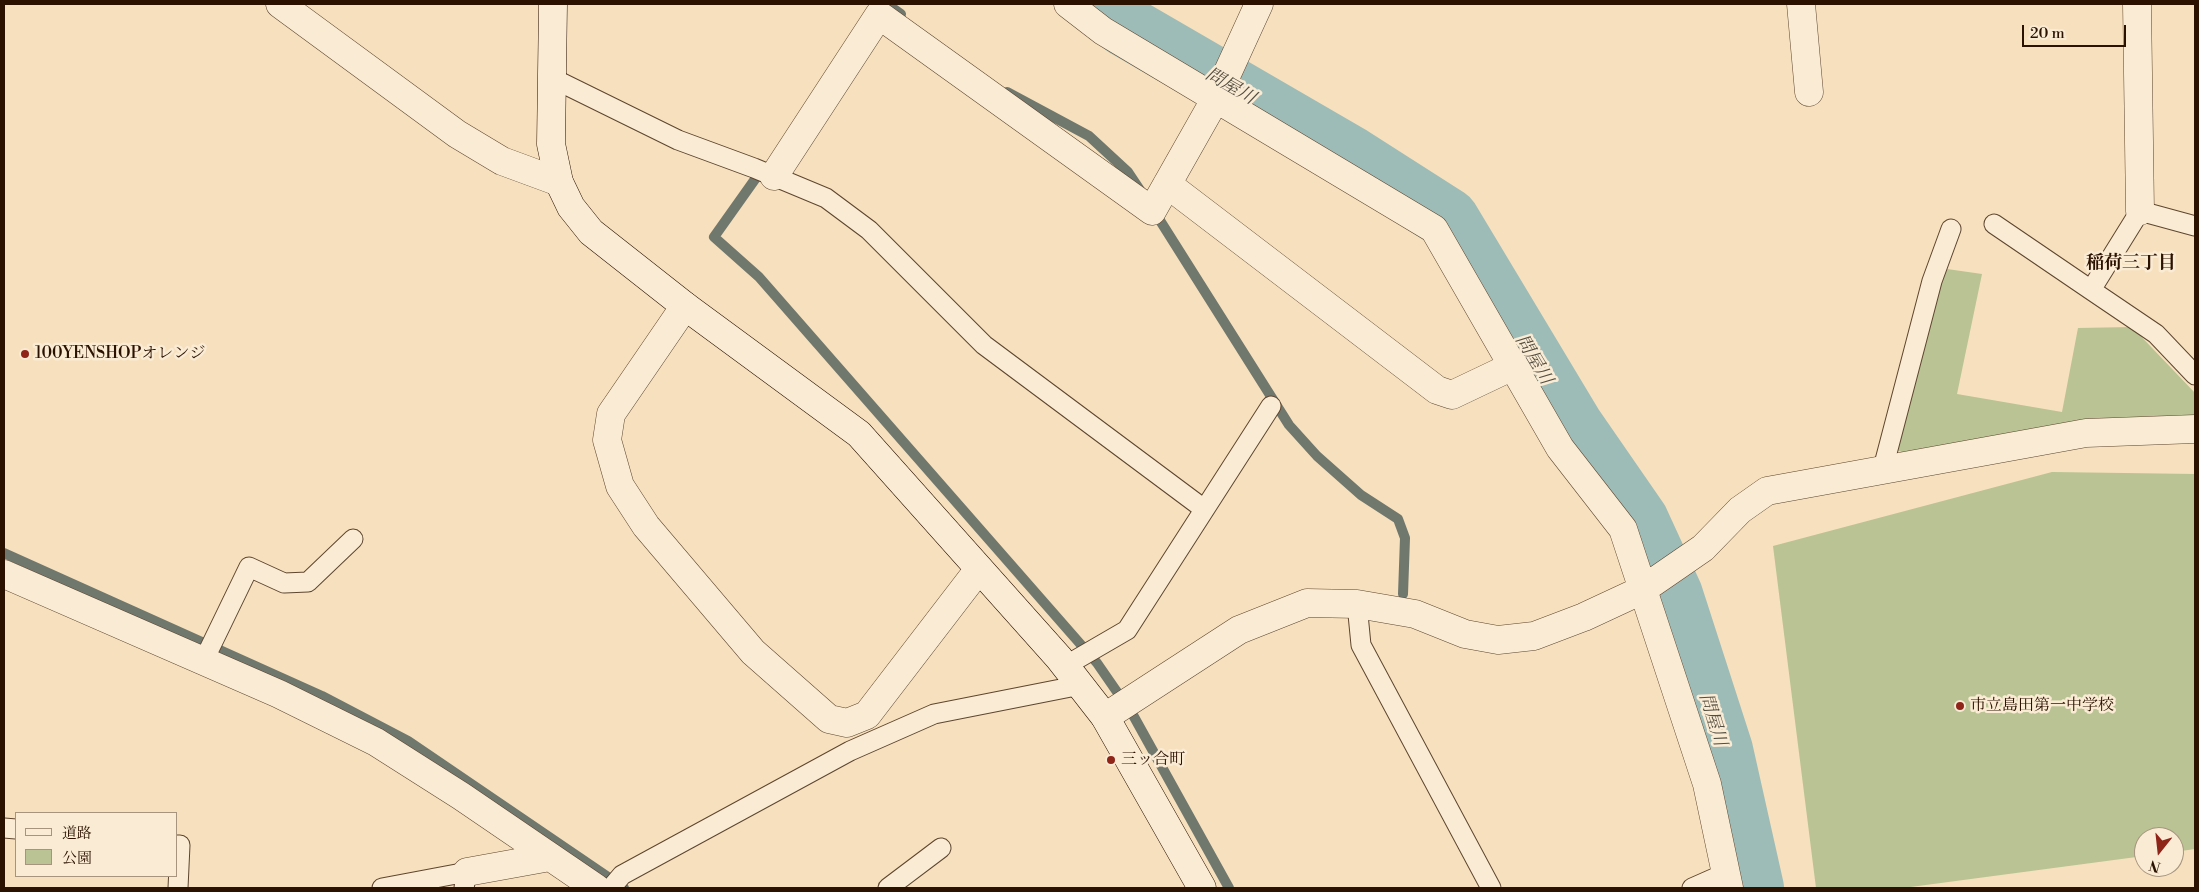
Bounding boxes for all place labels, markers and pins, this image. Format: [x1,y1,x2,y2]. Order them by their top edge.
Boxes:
place label: 100YENSHOPオレンジ [35,344,206,364]
marker: 100YENSHOPオレンジ [19,348,31,360]
place label: 市立島田第一中学校 [1970,696,2114,716]
marker: 市立島田第一中学校 [1954,700,1966,712]
place label: 三ッ合町 [1121,750,1185,770]
marker: 三ッ合町 [1105,754,1117,766]

